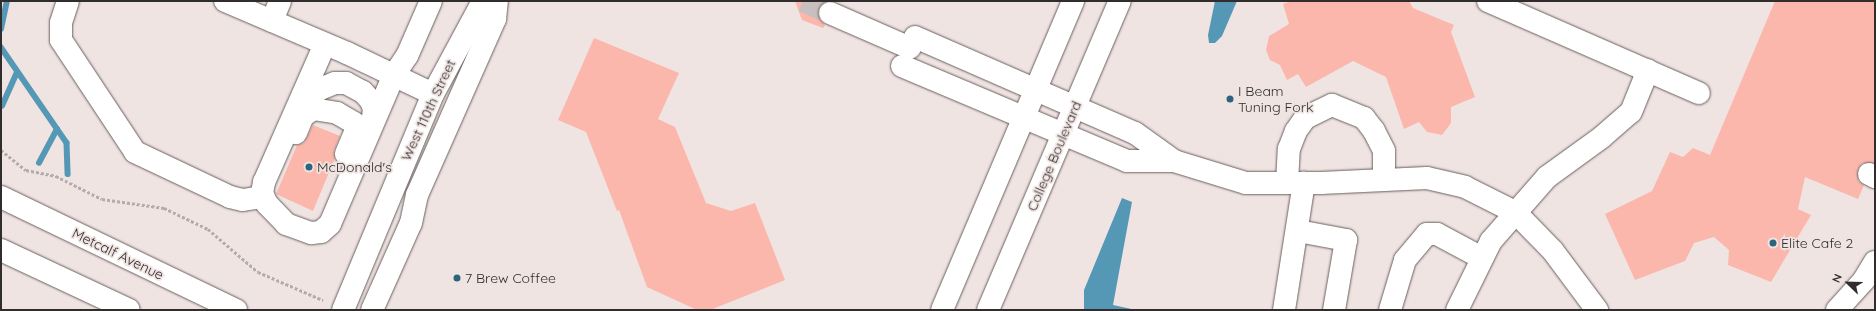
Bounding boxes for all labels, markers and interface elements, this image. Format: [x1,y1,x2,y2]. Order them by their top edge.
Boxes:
street label: West 110th Street [397,57,459,163]
place label: I Beam Tuning Fork [1238,83,1314,116]
marker: I Beam Tuning Fork [1225,94,1235,104]
street label: College Boulevard [1023,99,1085,213]
place label: McDonald's [317,159,392,175]
marker: McDonald's [304,162,314,172]
street label: Metcalf Avenue [69,225,167,283]
place label: Elite Cafe 2 [1781,235,1853,251]
marker: Elite Cafe 2 [1768,238,1778,248]
north arrow [1828,263,1868,303]
place label: 7 Brew Coffee [465,270,556,286]
text: N [1829,272,1845,285]
marker: 7 Brew Coffee [452,273,462,283]

